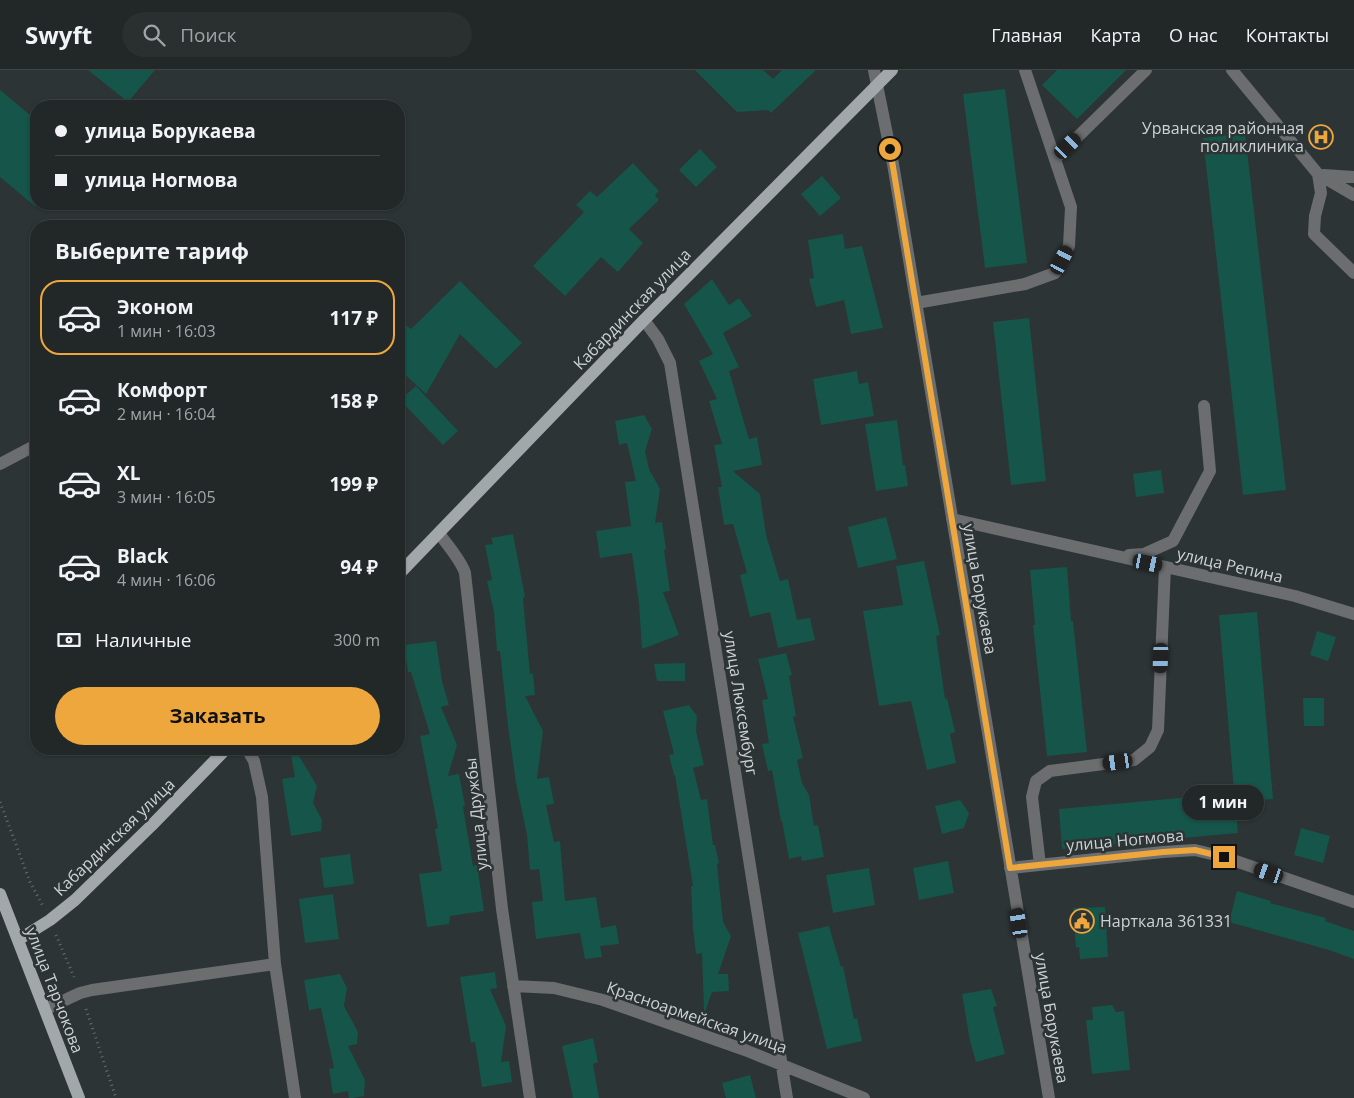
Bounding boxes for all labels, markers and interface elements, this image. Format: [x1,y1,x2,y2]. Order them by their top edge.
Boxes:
search box [122,12,472,57]
text: Swyft [25,18,92,51]
icon: search [140,21,168,49]
text: Поиск [180,22,236,48]
text: Главная [991,23,1063,47]
text: Карта [1091,23,1141,47]
text: О нас [1169,23,1218,47]
text: Контакты [1246,23,1329,47]
place label: Урванская районная поликлиника [1142,117,1304,157]
text: улица Борукаева [85,118,256,144]
hospital icon: Урванская районная поликлиника [1308,124,1334,150]
car [1052,130,1084,162]
route start [879,138,901,160]
text: улица Ногмова [85,167,238,193]
text: Выберите тариф [55,235,249,265]
car [1048,243,1075,277]
street label: Кабардинская улица [568,244,696,374]
text: Эконом [117,294,194,320]
icon: car [57,295,102,340]
text: 117 ₽ [329,305,378,331]
text: 1 мин · 16:03 [117,320,216,342]
text: Комфорт [117,377,207,403]
icon: car [57,378,102,423]
text: 158 ₽ [329,388,378,414]
text: 2 мин · 16:04 [117,403,216,425]
text: XL [117,460,140,486]
icon: car [57,461,102,506]
text: 199 ₽ [329,471,378,497]
text: 3 мин · 16:05 [117,486,216,508]
street label: улица Борукаева [958,522,1002,656]
street label: улица Репина [1175,542,1285,588]
text: Black [117,543,169,569]
icon: car [57,544,102,589]
car [1131,553,1164,573]
text: 94 ₽ [340,554,378,580]
text: 4 мин · 16:06 [117,569,216,591]
icon: cash [55,626,83,654]
text: Наличные [95,627,191,653]
text: 300 m [334,629,380,651]
street label: улица Люксембург [719,629,763,777]
car [1152,643,1169,673]
button: Заказать [55,687,380,745]
car [1102,752,1133,772]
street label: улица Дружбы [459,757,493,871]
street label: Кабардинская улица [49,773,179,901]
callout: 1 мин [1183,784,1265,820]
text: 1 мин [1199,791,1247,813]
street label: улица Ногмова [1065,824,1185,856]
route end [1213,846,1235,868]
car [1252,861,1285,885]
car [1009,907,1028,939]
public building icon: Нарткала 361331 [1069,908,1095,934]
place label: Нарткала 361331 [1100,910,1232,932]
street label: улица Тарчокова [21,924,89,1056]
street label: улица Борукаева [1030,951,1074,1085]
street label: Красноармейская улица [604,976,790,1058]

